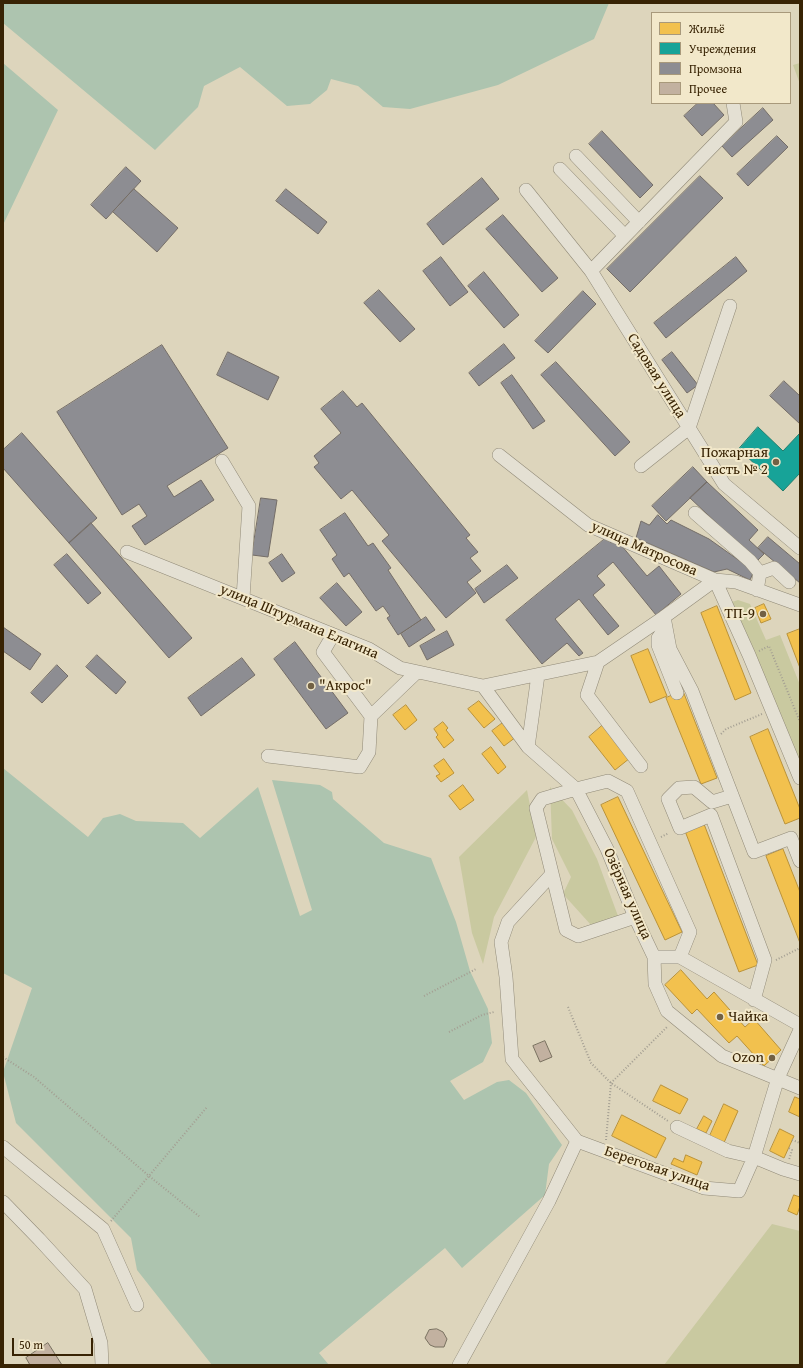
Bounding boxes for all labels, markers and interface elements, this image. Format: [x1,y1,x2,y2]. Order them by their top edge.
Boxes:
legend [651,12,791,104]
text: Жильё [689,20,725,37]
text: Учреждения [689,40,756,57]
text: Промзона [689,60,742,77]
text: Прочее [689,80,727,97]
street label: Садовая улица [623,330,689,422]
place label: Пожарная часть № 2 [701,444,768,479]
marker: Пожарная часть № 2 [771,457,781,467]
street label: улица Матросова [588,517,700,581]
street label: улица Штурмана Елагина [217,580,381,664]
place label: ТП-9 [725,605,755,623]
marker: ТП-9 [758,609,768,619]
place label: "Акрос" [319,677,372,695]
marker: "Акрос" [306,681,316,691]
street label: Озёрная улица [599,846,655,942]
place label: Чайка [728,1008,768,1026]
marker: Чайка [715,1012,725,1022]
place label: Ozon [732,1049,764,1067]
marker: Ozon [767,1053,777,1063]
street label: Береговая улица [602,1143,712,1195]
scale bar [14,1330,95,1356]
text: 50 m [19,1336,43,1353]

